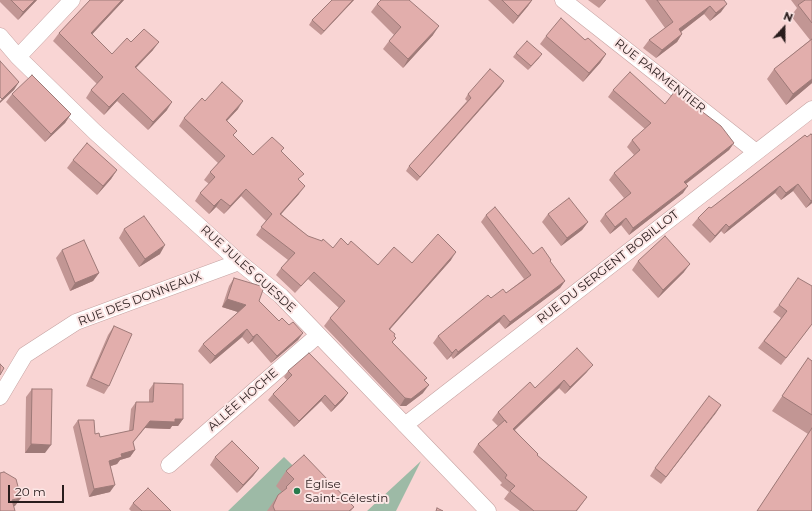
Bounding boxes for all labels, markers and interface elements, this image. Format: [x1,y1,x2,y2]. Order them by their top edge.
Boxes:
north arrow [764,8,804,48]
text: N [782,9,795,25]
street label: RUE PARMENTIER [612,36,708,116]
street label: RUE DU SERGENT BOBILLOT [534,207,682,327]
street label: RUE JULES GUESDE [198,223,298,315]
street label: RUE DES DONNEAUX [76,269,204,329]
street label: ALLÉE HOCHE [205,366,281,434]
scale bar [10,477,66,503]
place label: Église Saint-Célestin [305,477,388,505]
text: 20 m [15,484,46,499]
marker: Église Saint-Célestin [292,486,302,496]

